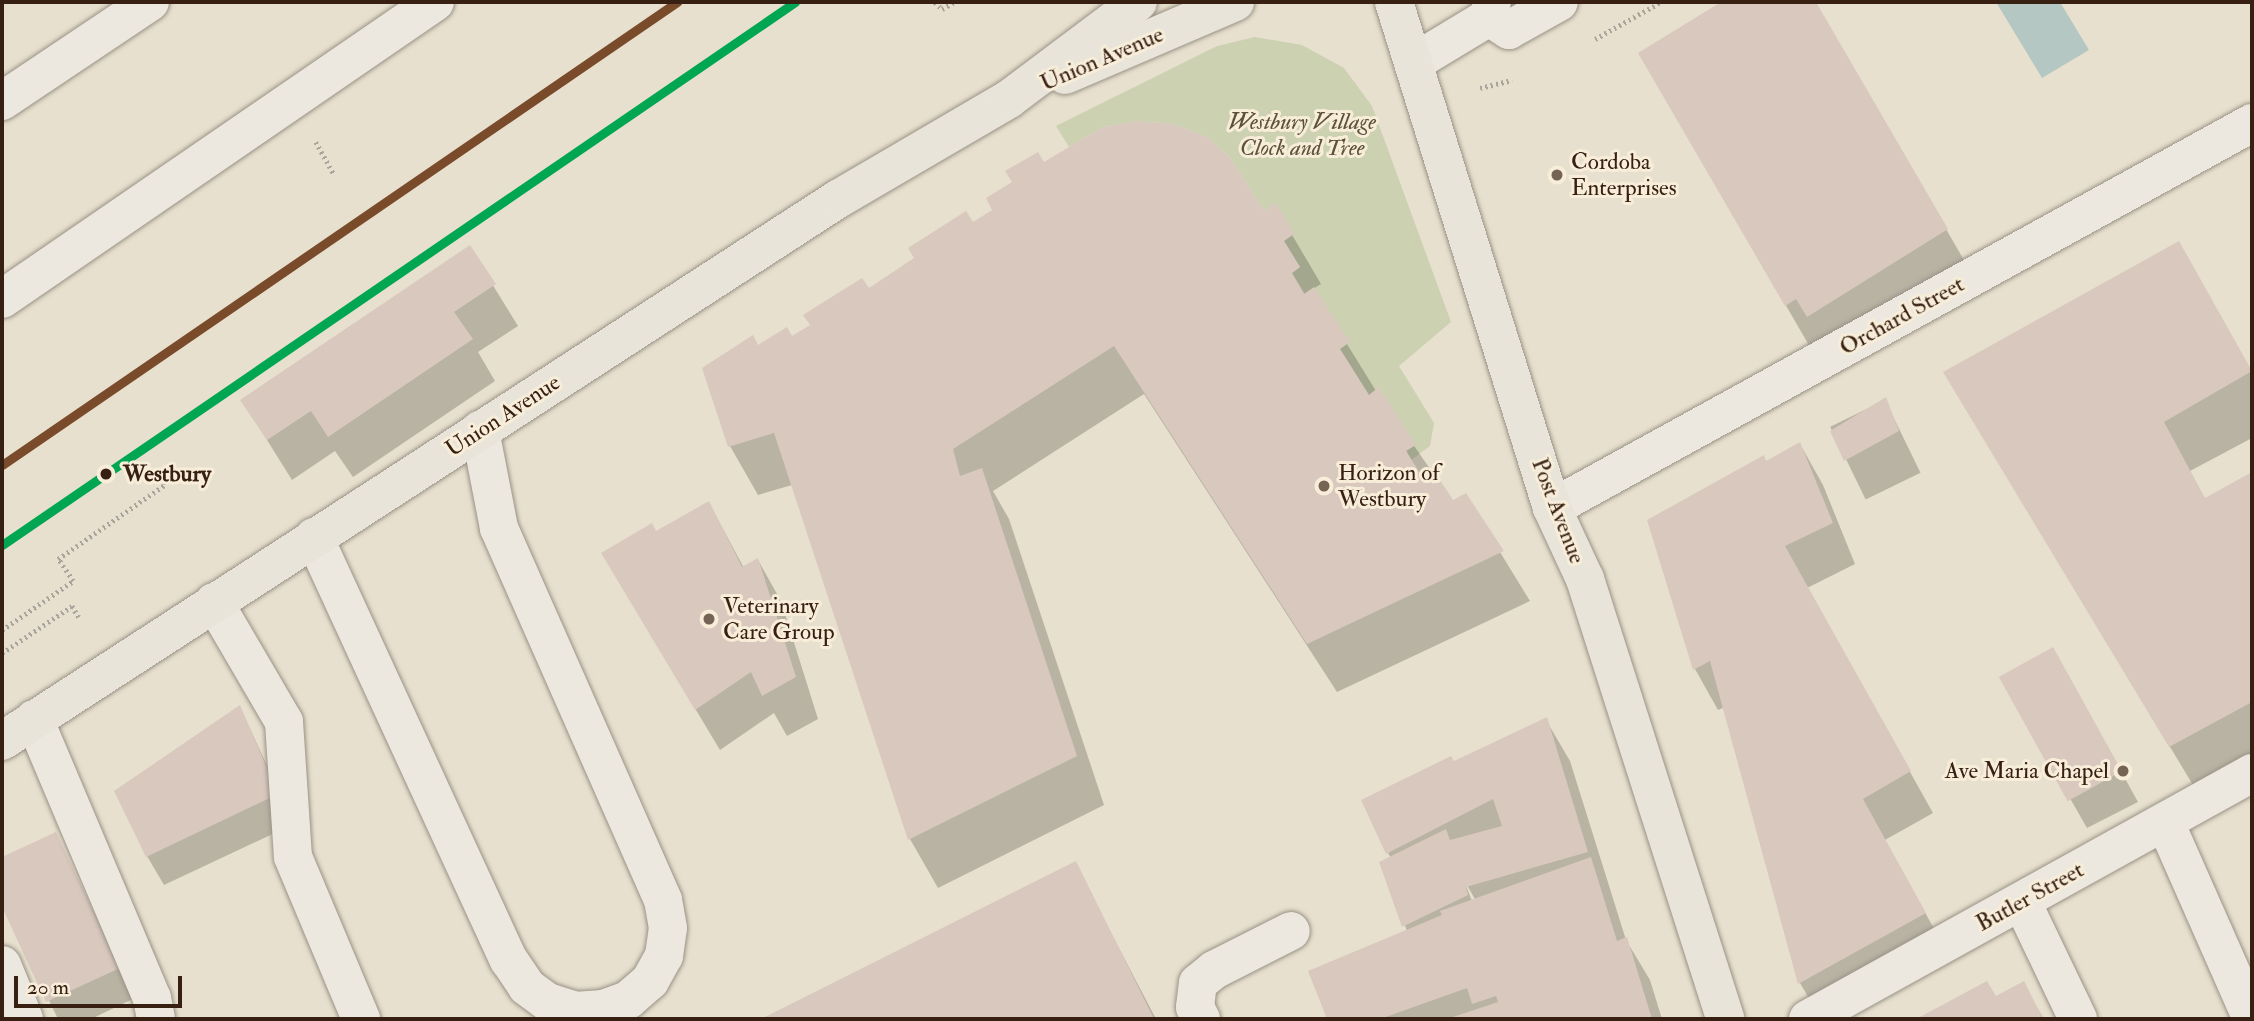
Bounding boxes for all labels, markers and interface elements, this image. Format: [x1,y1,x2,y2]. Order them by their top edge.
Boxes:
street label: Union Avenue [1036,21,1168,97]
park label: Westbury Village Clock and Tree [1228,108,1376,162]
place label: Cordoba Enterprises [1571,148,1677,202]
marker: Cordoba Enterprises [1549,167,1565,183]
street label: Orchard Street [1835,270,1969,362]
street label: Union Avenue [441,369,565,463]
street label: Post Avenue [1525,454,1591,568]
place label: Horizon of Westbury [1338,459,1440,513]
place label: Westbury [123,460,211,488]
marker: Westbury [95,463,117,485]
marker: Horizon of Westbury [1316,478,1332,494]
place label: Veterinary Care Group [723,592,835,646]
marker: Veterinary Care Group [701,611,717,627]
place label: Ave Maria Chapel [1945,757,2109,785]
marker: Ave Maria Chapel [2115,763,2131,779]
street label: Butler Street [1971,856,2089,938]
scale bar [18,962,186,1006]
text: 20 m [27,974,69,1001]

